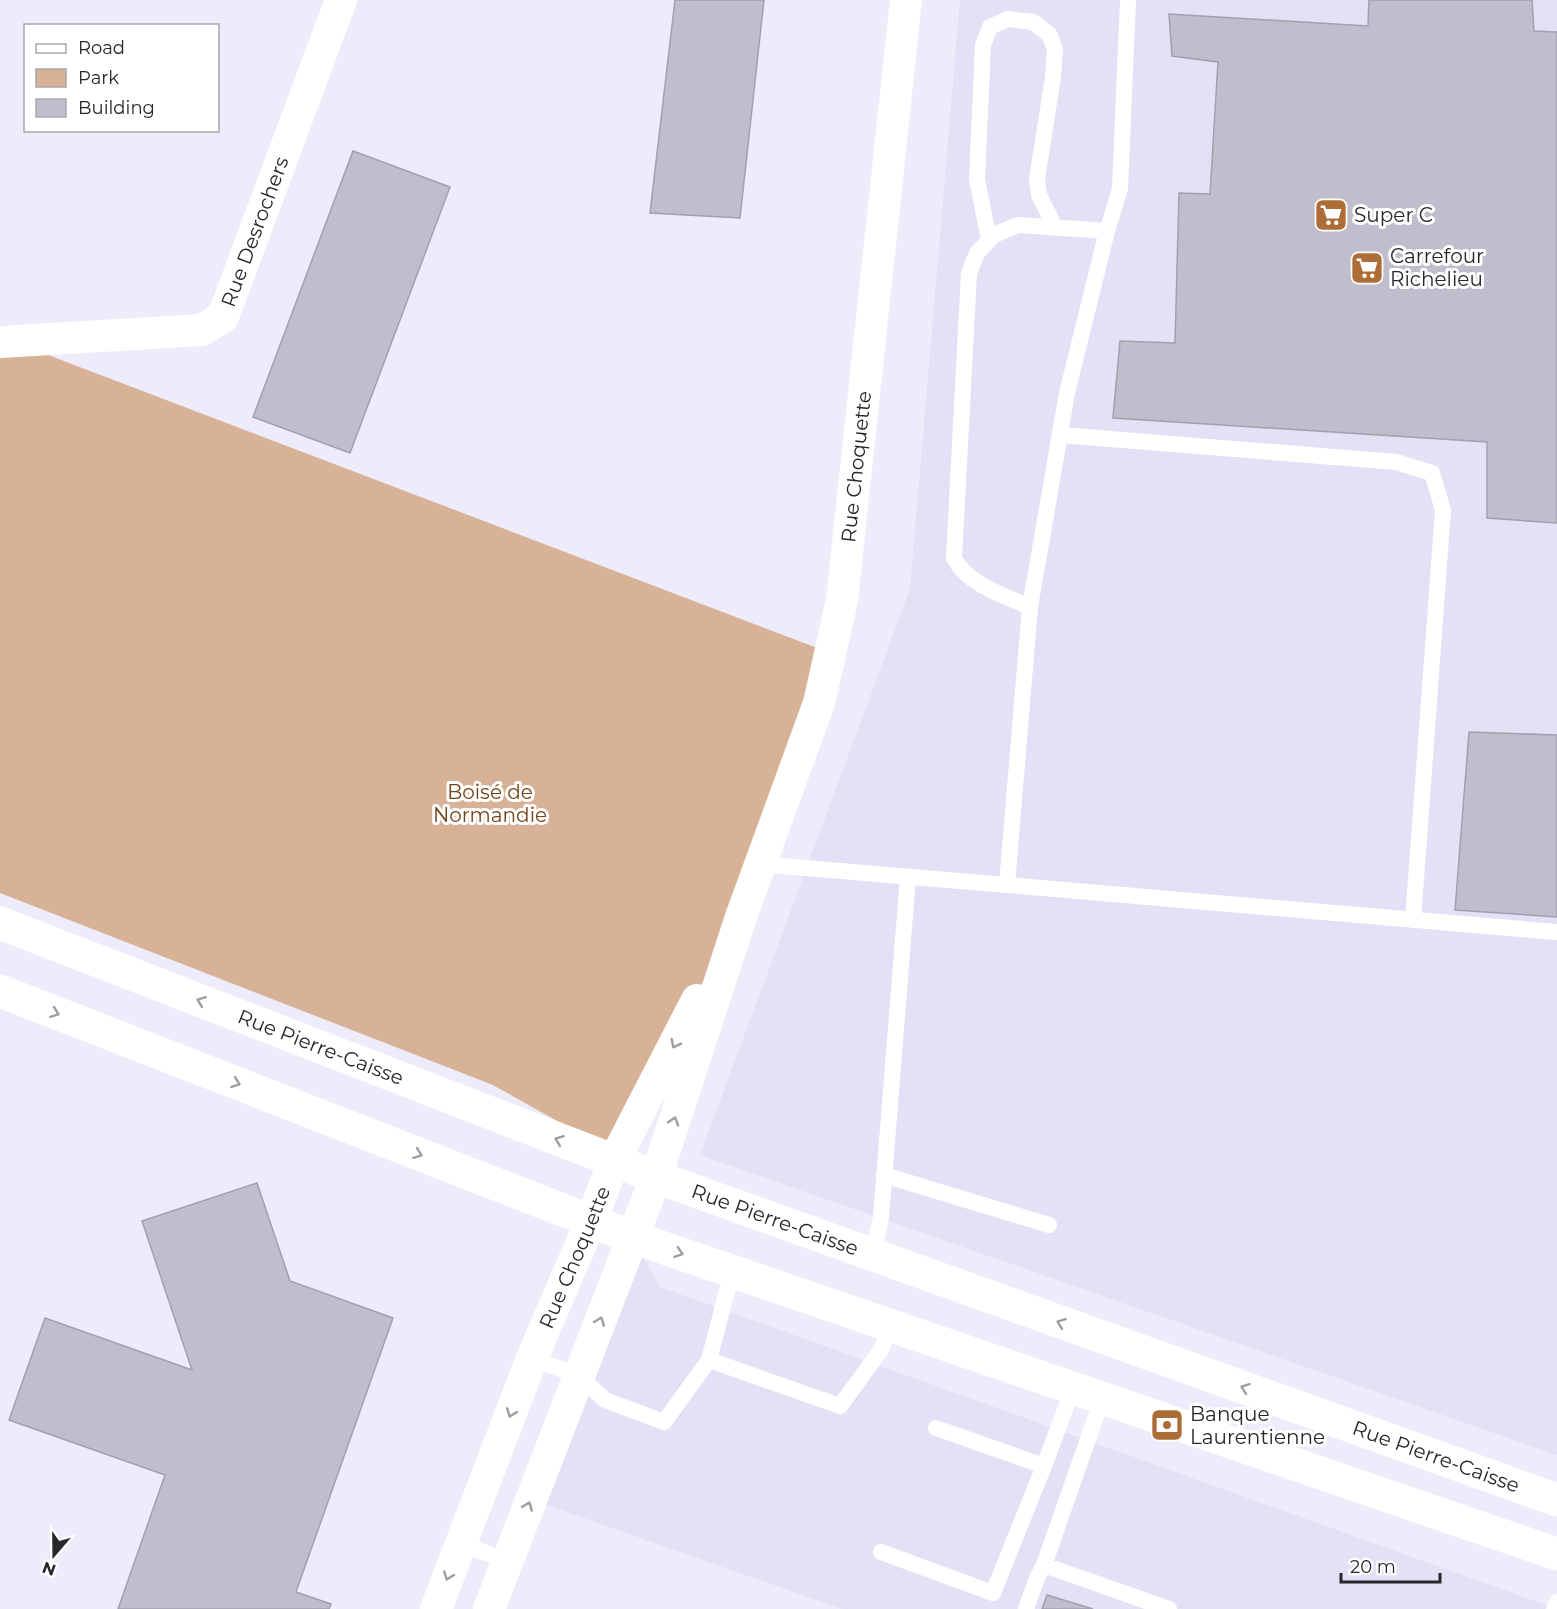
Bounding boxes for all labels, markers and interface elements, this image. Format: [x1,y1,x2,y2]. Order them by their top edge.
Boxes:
legend [24,24,219,132]
text: Road [78,37,125,59]
text: Park [78,67,119,89]
text: Building [78,97,155,119]
street label: Rue Desrochers [216,153,294,310]
supermarket icon: Super C [1313,197,1349,233]
place label: Super C [1354,203,1433,227]
place label: Carrefour Richelieu [1390,244,1484,291]
supermarket icon: Carrefour Richelieu [1349,250,1385,286]
street label: Rue Choquette [836,390,876,544]
park label: Boisé de Normandie [433,780,547,827]
one-way arrow [196,996,207,1008]
street label: Rue Pierre-Caisse [235,1004,407,1090]
one-way arrow [49,1005,59,1018]
one-way arrow [671,1037,682,1048]
one-way arrow [230,1076,241,1088]
one-way arrow [667,1116,679,1127]
one-way arrow [554,1135,565,1147]
one-way arrow [412,1147,423,1159]
street label: Rue Pierre-Caisse [688,1179,862,1261]
street label: Rue Choquette [534,1183,615,1332]
one-way arrow [673,1245,684,1258]
one-way arrow [592,1316,605,1327]
one-way arrow [1056,1317,1067,1330]
one-way arrow [1240,1383,1251,1396]
place label: Banque Laurentienne [1190,1402,1325,1449]
one-way arrow [506,1407,518,1418]
bank icon: Banque Laurentienne [1149,1407,1185,1443]
street label: Rue Pierre-Caisse [1349,1416,1523,1498]
one-way arrow [521,1502,533,1513]
north arrow [24,1525,84,1585]
scale bar [1341,1546,1440,1584]
text: 20 m [1350,1556,1396,1578]
text: N [40,1557,58,1580]
one-way arrow [443,1570,456,1581]

